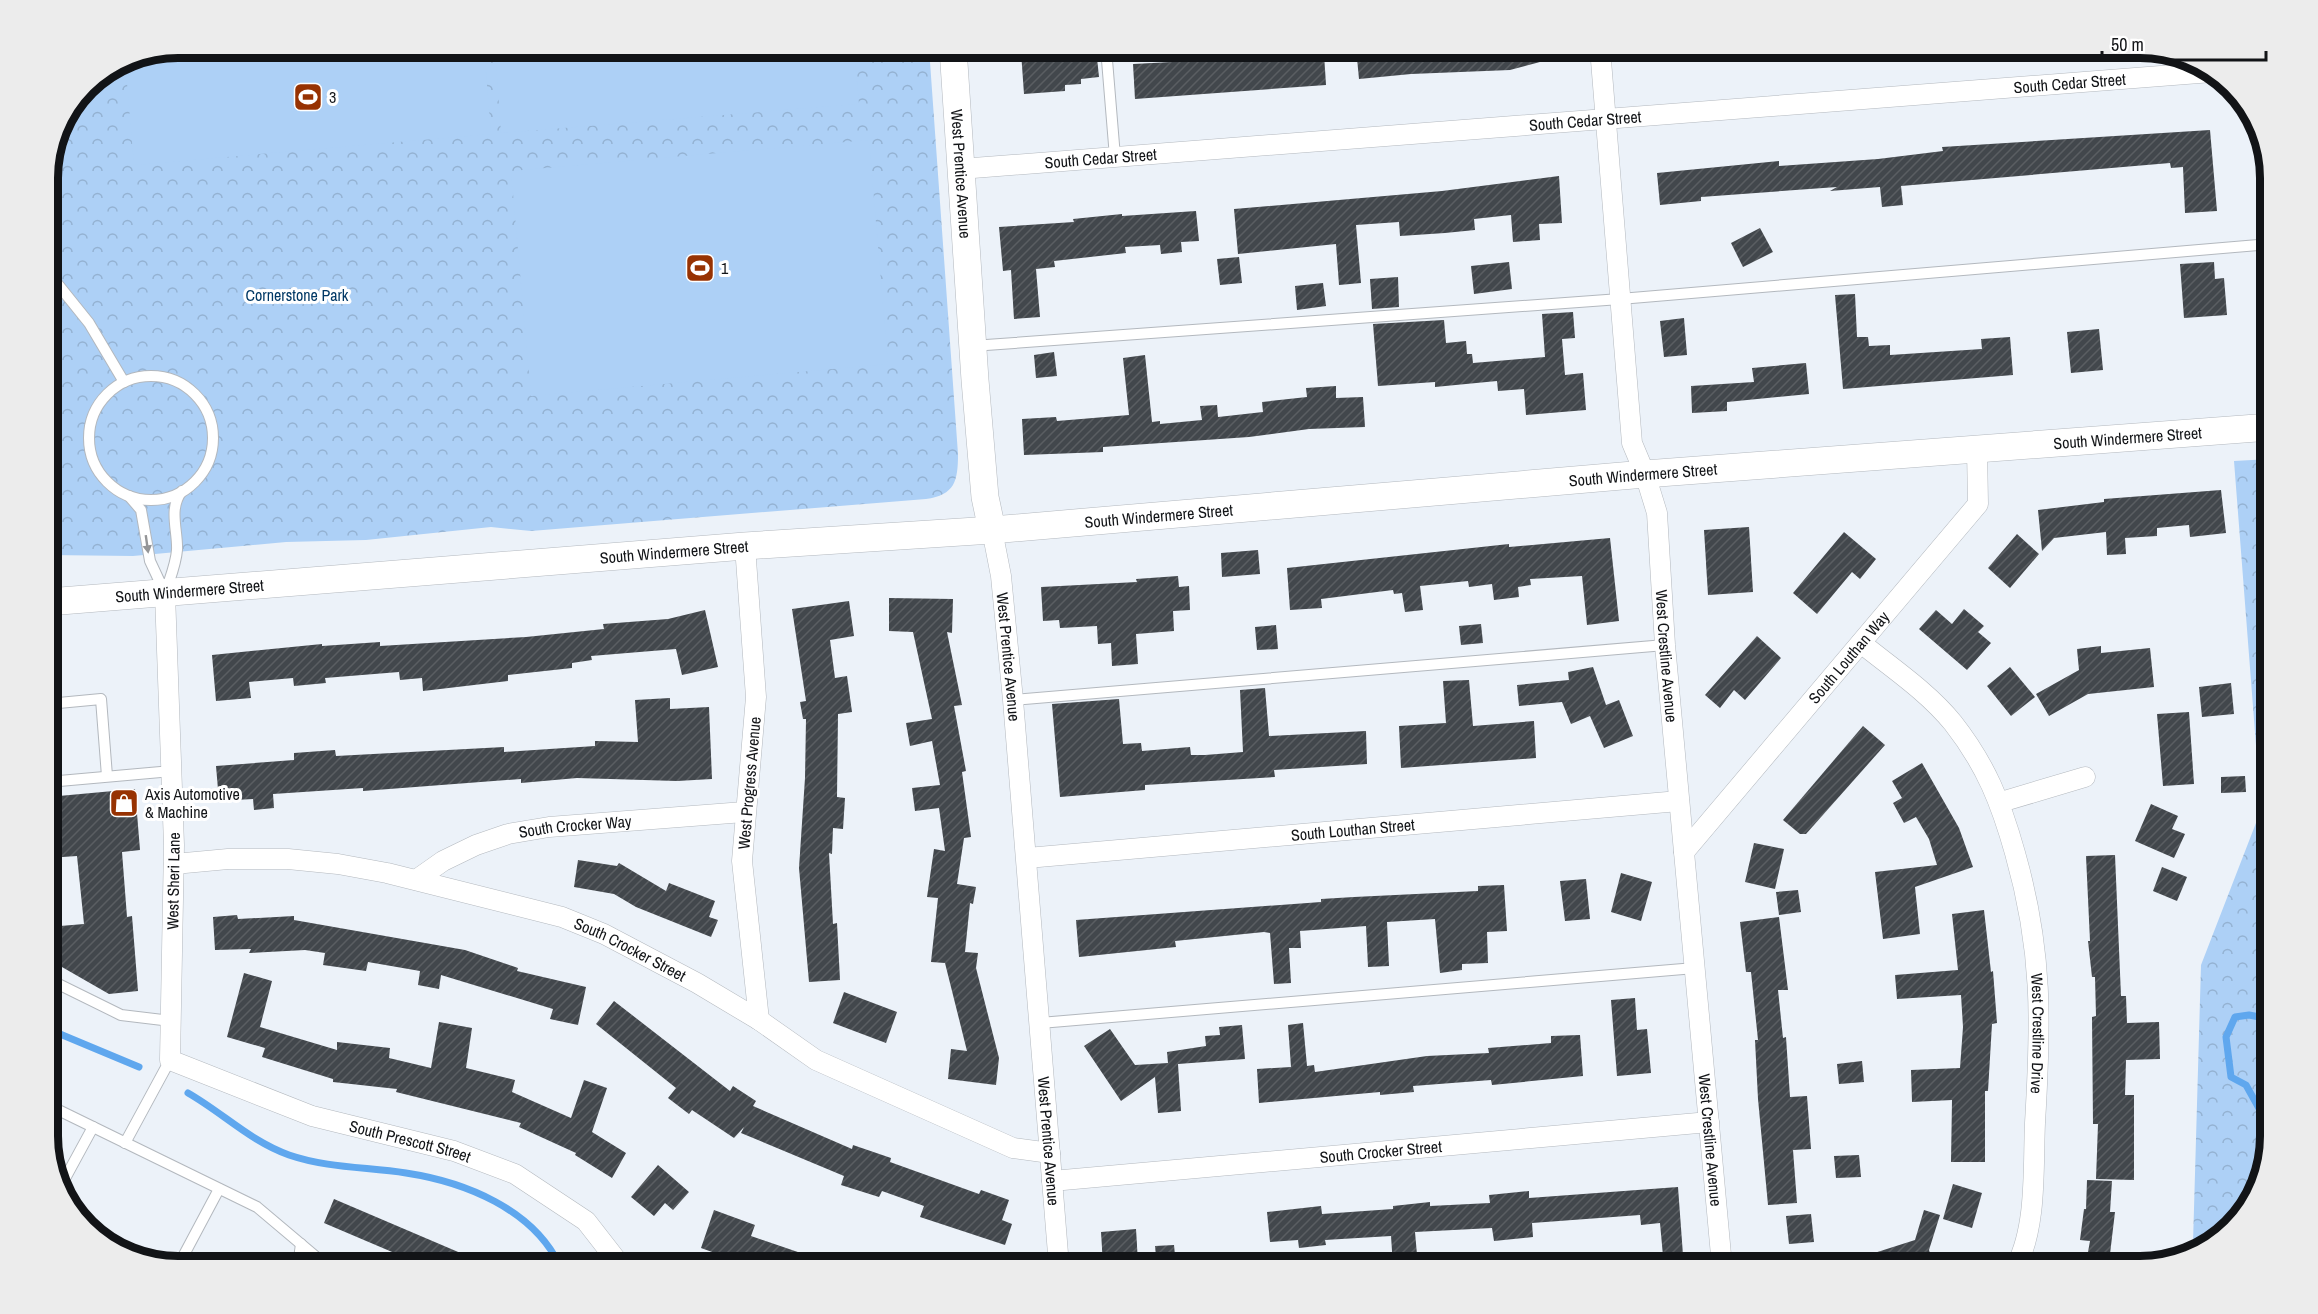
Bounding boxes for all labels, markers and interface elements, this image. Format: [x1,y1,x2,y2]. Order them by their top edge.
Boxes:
scale bar [2102,24,2266,62]
text: 50 m [2111,32,2144,57]
street label: South Cedar Street [2013,68,2127,98]
sports icon: 3 [292,81,324,113]
place label: 3 [329,86,336,108]
street label: South Cedar Street [1528,105,1642,136]
street label: West Prentice Avenue [946,108,977,239]
street label: South Cedar Street [1044,143,1158,173]
sports icon: 1 [684,252,716,284]
place label: 1 [721,257,729,279]
park label: Cornerstone Park [246,284,349,306]
street label: South Windermere Street [2052,421,2203,454]
street label: South Windermere Street [1568,458,1718,492]
street label: South Windermere Street [1084,498,1234,533]
one-way arrow [142,535,151,554]
street label: South Windermere Street [599,535,749,569]
street label: South Windermere Street [114,574,265,608]
street label: West Crestline Avenue [1651,589,1683,723]
street label: West Prentice Avenue [992,591,1026,722]
street label: South Louthan Way [1803,606,1894,708]
street label: West Progress Avenue [732,716,766,850]
place label: Axis Automotive & Machine [144,783,240,823]
shop icon: Axis Automotive & Machine [108,787,140,819]
street label: South Crocker Way [517,810,633,843]
street label: South Louthan Street [1290,813,1416,846]
street label: West Sheri Lane [161,832,185,930]
street label: South Crocker Street [571,912,690,986]
street label: West Crestline Drive [2026,972,2050,1094]
street label: West Crestline Avenue [1693,1073,1727,1207]
street label: West Prentice Avenue [1033,1076,1065,1207]
street label: South Prescott Street [347,1115,474,1168]
street label: South Crocker Street [1319,1135,1443,1168]

